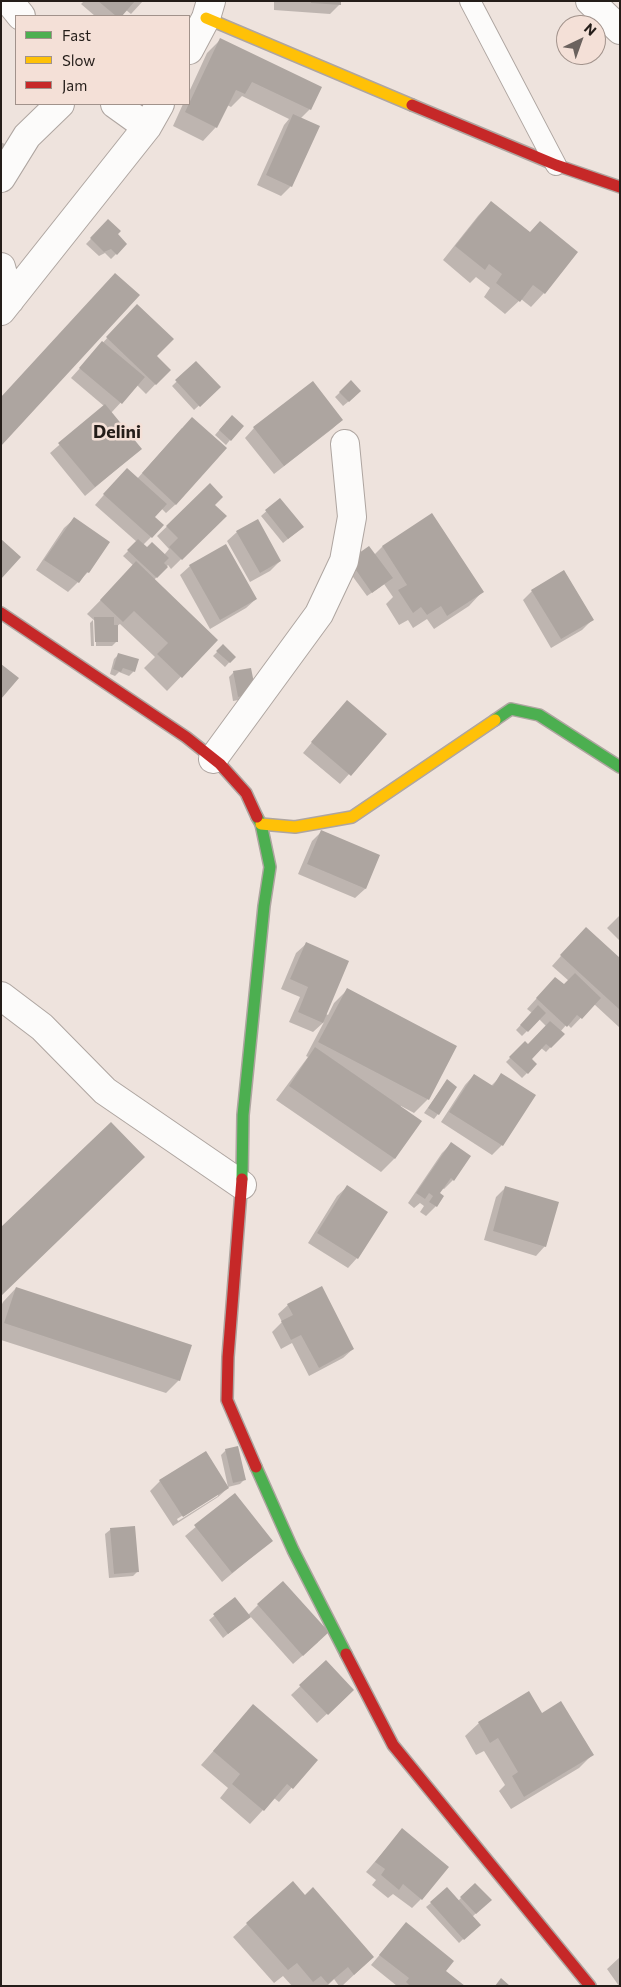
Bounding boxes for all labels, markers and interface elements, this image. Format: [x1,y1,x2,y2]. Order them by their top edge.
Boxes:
legend [15,15,190,105]
north arrow [556,15,606,65]
text: N [581,19,600,39]
text: Fast [62,26,91,44]
text: Slow [62,51,95,69]
text: Jam [62,76,87,94]
district label: Delini [93,421,141,443]

